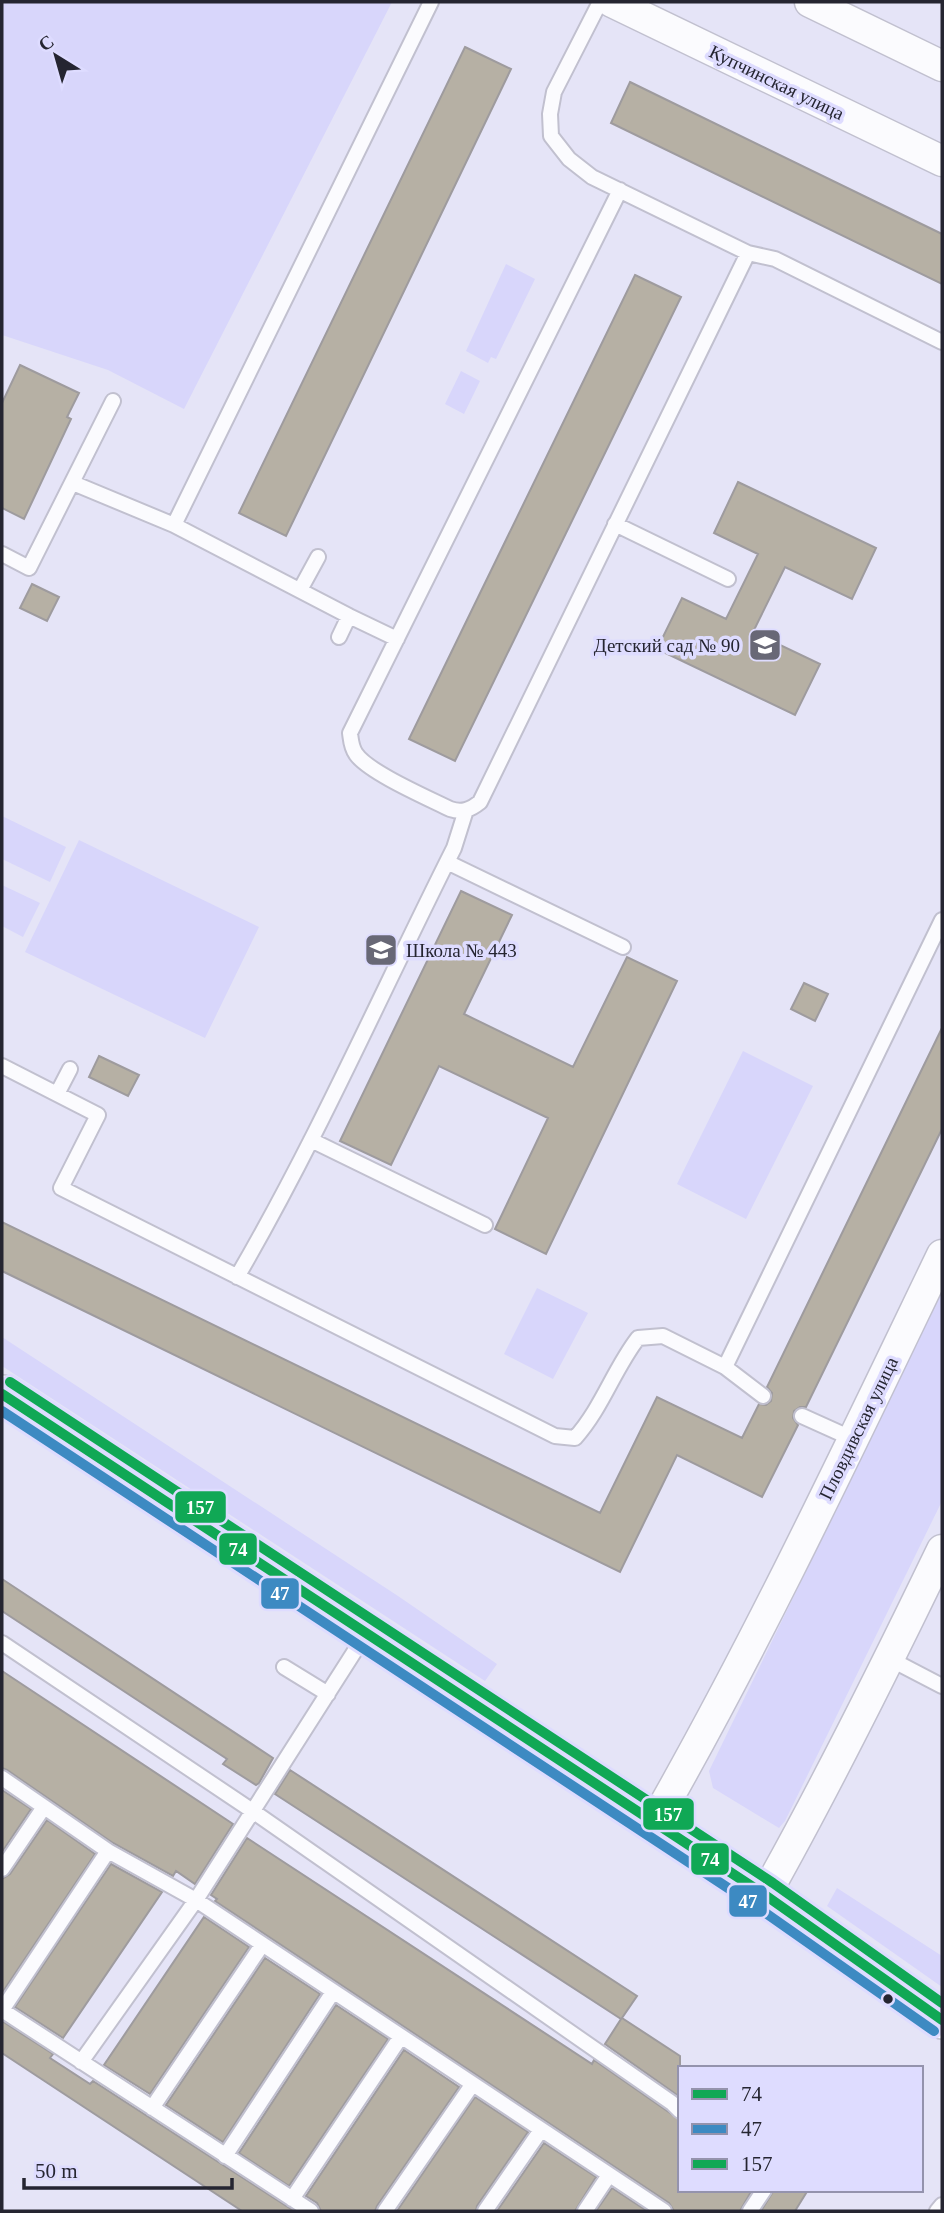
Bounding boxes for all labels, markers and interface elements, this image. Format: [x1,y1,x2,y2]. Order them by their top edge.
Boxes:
north arrow [21,21,91,91]
text: С [34,30,58,55]
street label: Купчинская улица [706,41,848,124]
school or university icon: Детский сад № 90 [746,626,784,664]
place label: Детский сад № 90 [594,635,740,656]
school or university icon: Школа № 443 [362,931,400,969]
place label: Школа № 443 [406,940,517,961]
street label: Пловдивская улица [815,1353,902,1503]
line badge: 157 [174,1490,227,1524]
text: 157 [186,1497,215,1518]
line badge: 74 [218,1532,258,1566]
text: 74 [229,1539,248,1560]
line badge: 47 [260,1577,300,1610]
text: 47 [271,1583,290,1604]
line badge: 157 [642,1797,695,1831]
text: 157 [654,1804,683,1825]
line badge: 74 [690,1842,730,1876]
text: 74 [701,1849,720,1870]
line badge: 47 [728,1884,768,1918]
text: 47 [739,1891,758,1912]
unlabelled marker [881,1992,895,2006]
legend [678,2066,923,2192]
text: 74 [741,2082,763,2106]
text: 47 [741,2117,762,2141]
scale bar [24,2146,233,2190]
text: 157 [741,2152,773,2176]
text: 50 m [35,2159,78,2183]

